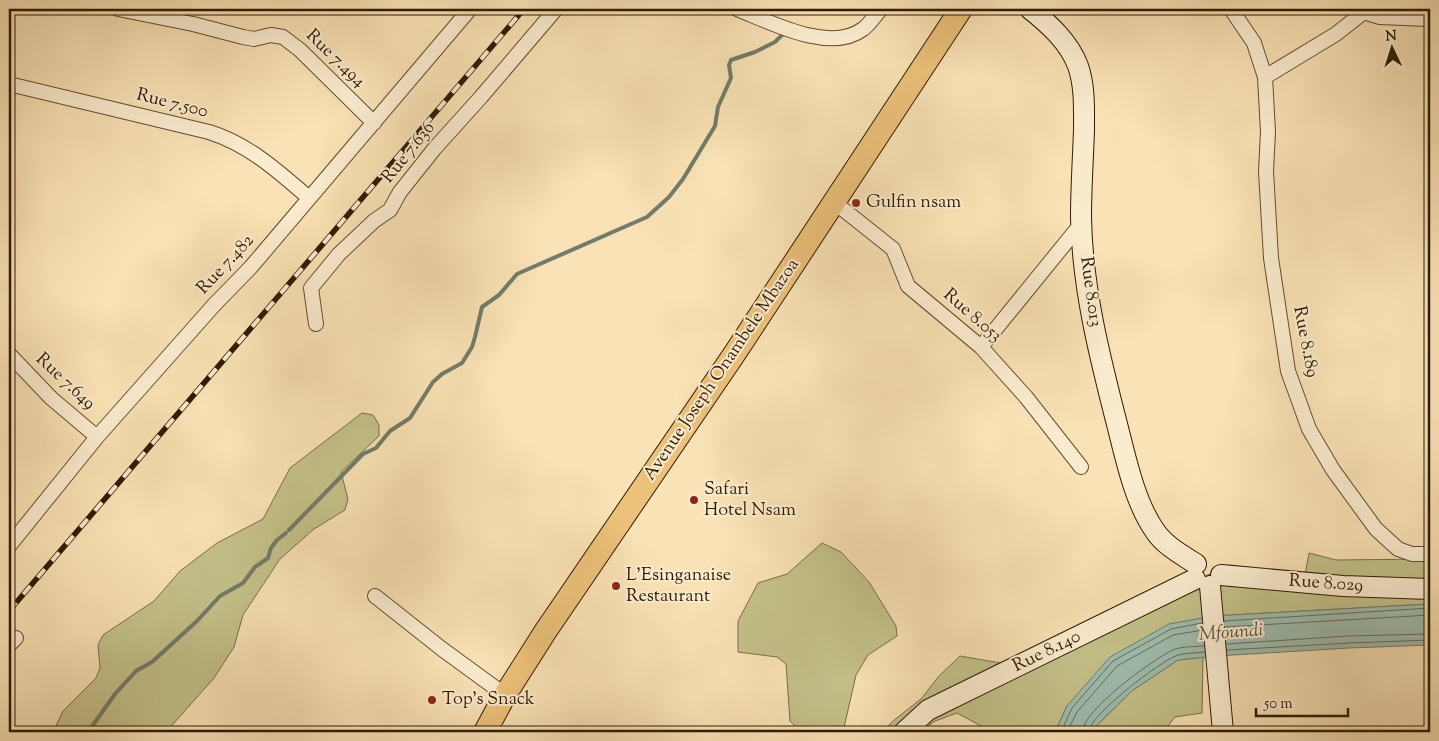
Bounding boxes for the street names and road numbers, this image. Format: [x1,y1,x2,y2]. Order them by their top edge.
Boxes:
street label: Rue 7.494 [299,24,371,94]
street label: Rue 7.500 [133,83,211,125]
street label: Rue 7.636 [376,117,442,189]
street label: Rue 7.482 [191,229,261,301]
street label: Avenue Joseph Onambele Mbazoa [638,254,806,486]
street label: Rue 8.013 [1072,255,1108,329]
street label: Rue 8.053 [937,283,1007,349]
street label: Rue 8.189 [1285,304,1325,380]
street label: Rue 7.649 [29,347,101,417]
street label: Rue 8.029 [1288,568,1364,600]
street label: Rue 8.140 [1009,624,1085,680]

